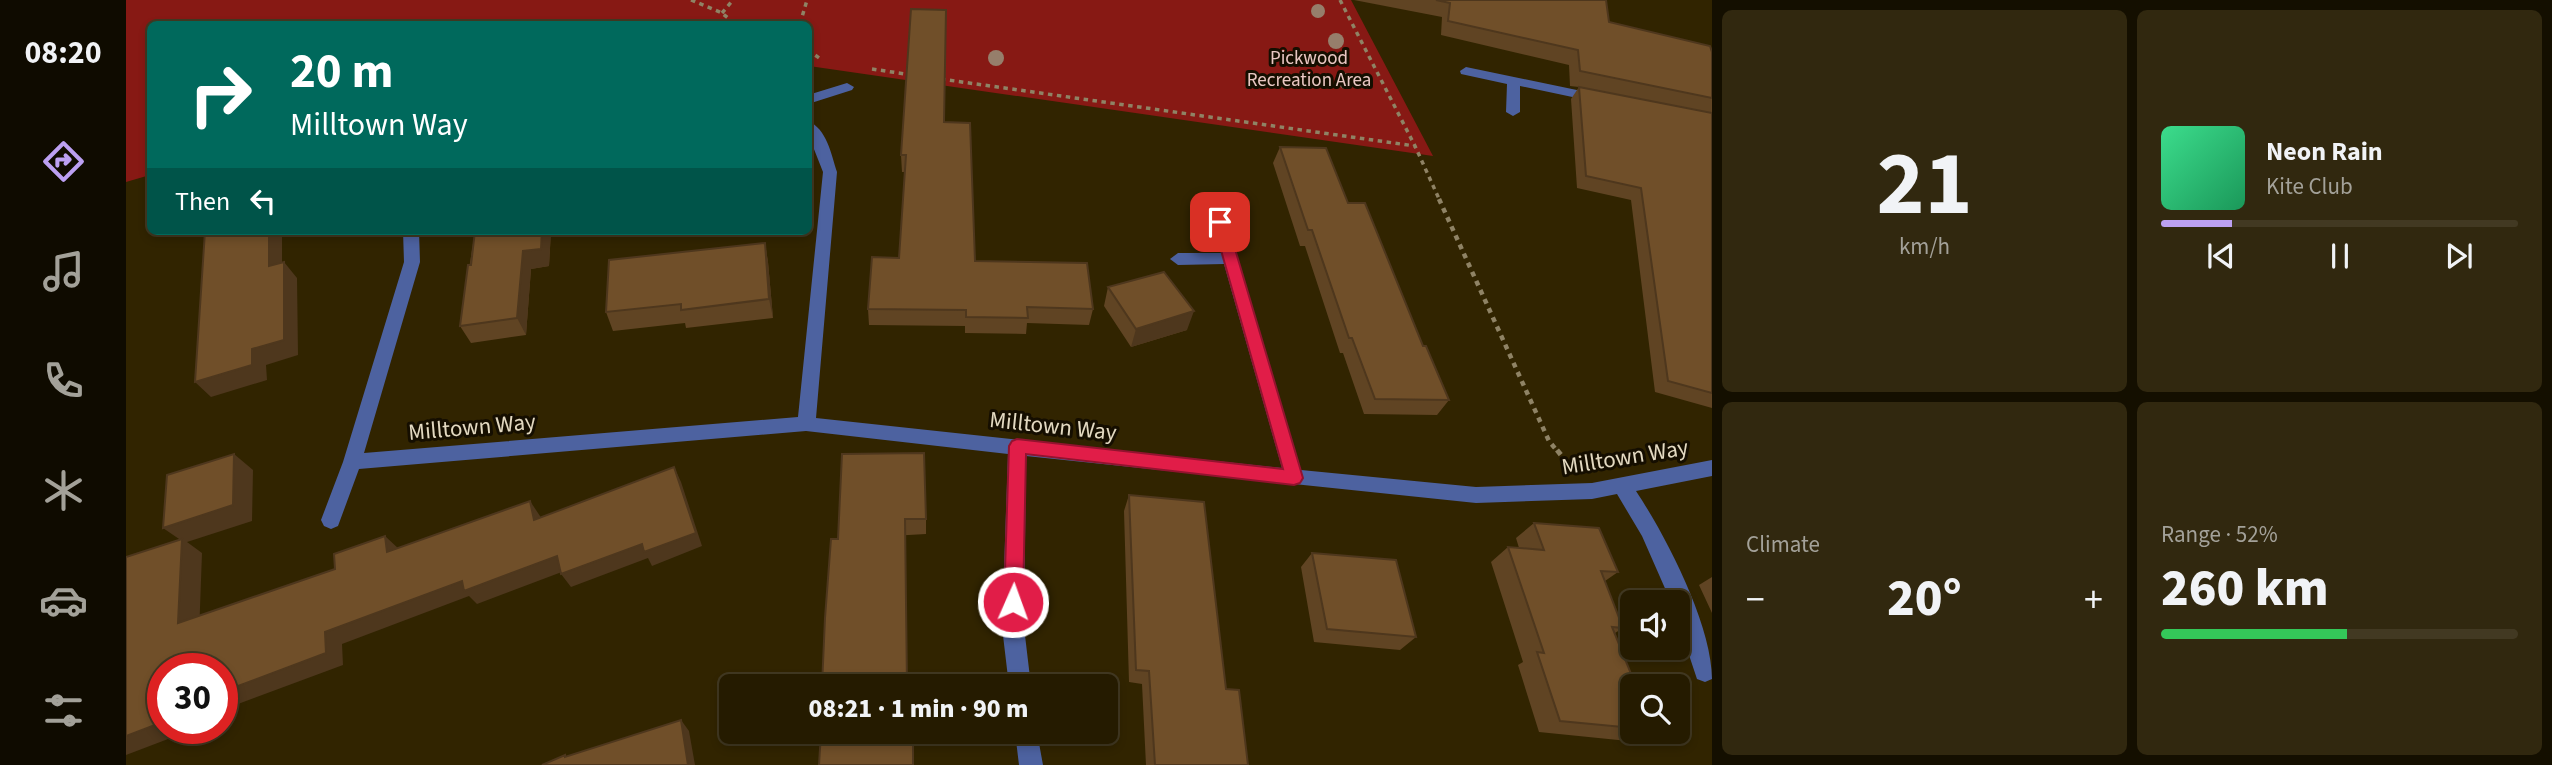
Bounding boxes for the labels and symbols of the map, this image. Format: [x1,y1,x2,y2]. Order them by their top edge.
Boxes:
park label: Pickwood Recreation Area [1247,45,1371,94]
pin [1190,192,1250,252]
street label: Milltown Way [988,403,1118,449]
street label: Milltown Way [407,405,537,449]
street label: Milltown Way [1559,431,1691,483]
position arrow [976,565,1050,639]
speed limit sign: 30 [147,653,238,744]

